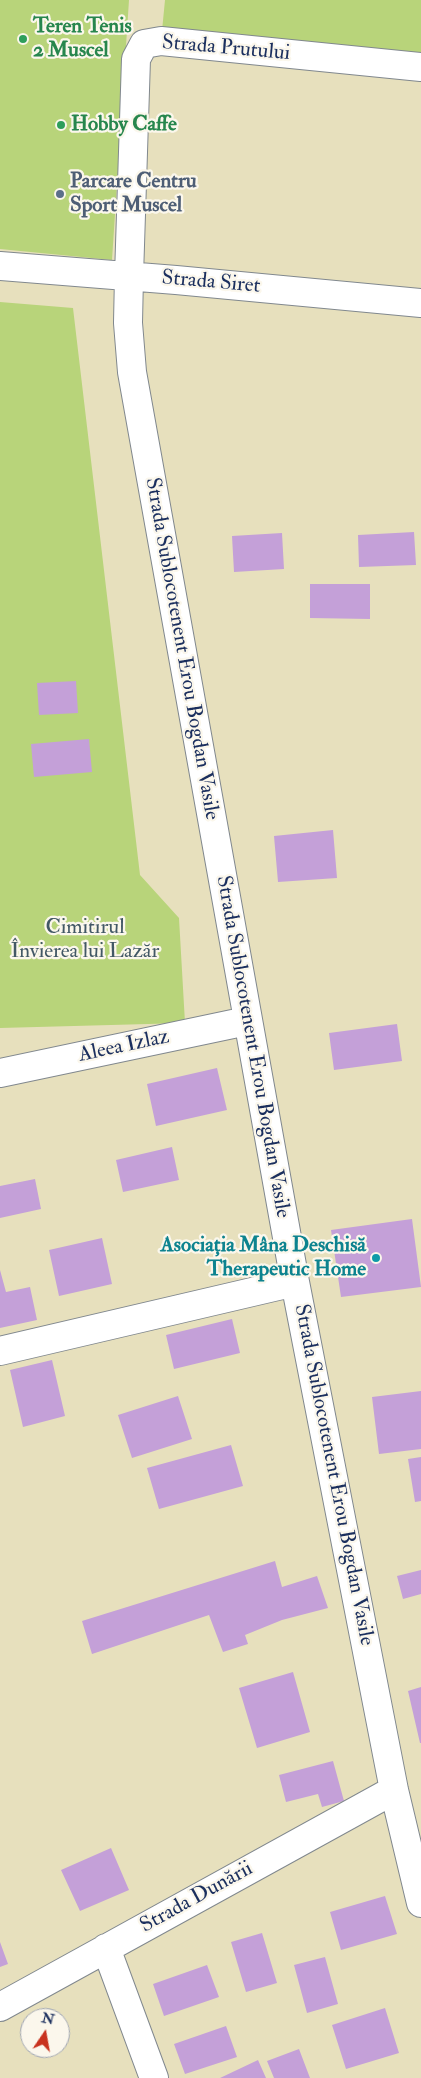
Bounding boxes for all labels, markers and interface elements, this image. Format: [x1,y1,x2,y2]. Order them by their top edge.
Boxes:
place label: Teren Tenis 2 Muscel [33,14,132,64]
street label: Strada Prutului [161,31,291,67]
marker: Teren Tenis 2 Muscel [17,33,29,45]
place label: Hobby Caffe [71,112,177,138]
marker: Hobby Caffe [55,119,67,131]
place label: Parcare Centru Sport Muscel [70,169,197,219]
marker: Parcare Centru Sport Muscel [54,188,66,200]
street label: Strada Siret [161,266,261,300]
street label: Strada Sublocotenent Erou Bogdan Vasile [138,476,224,822]
street label: Strada Sublocotenent Erou Bogdan Vasile [209,874,295,1220]
park label: Cimitirul Învierea lui Lazăr [11,915,159,965]
street label: Aleea Izlaz [76,1025,172,1069]
place label: Asociația Mâna Deschisă Therapeutic Home [161,1233,366,1283]
marker: Asociația Mâna Deschisă Therapeutic Home [370,1252,382,1264]
street label: Strada Sublocotenent Erou Bogdan Vasile [288,1302,378,1648]
street label: Strada Dunării [136,1857,258,1939]
north arrow [20,2008,70,2058]
text: N [40,2009,56,2028]

